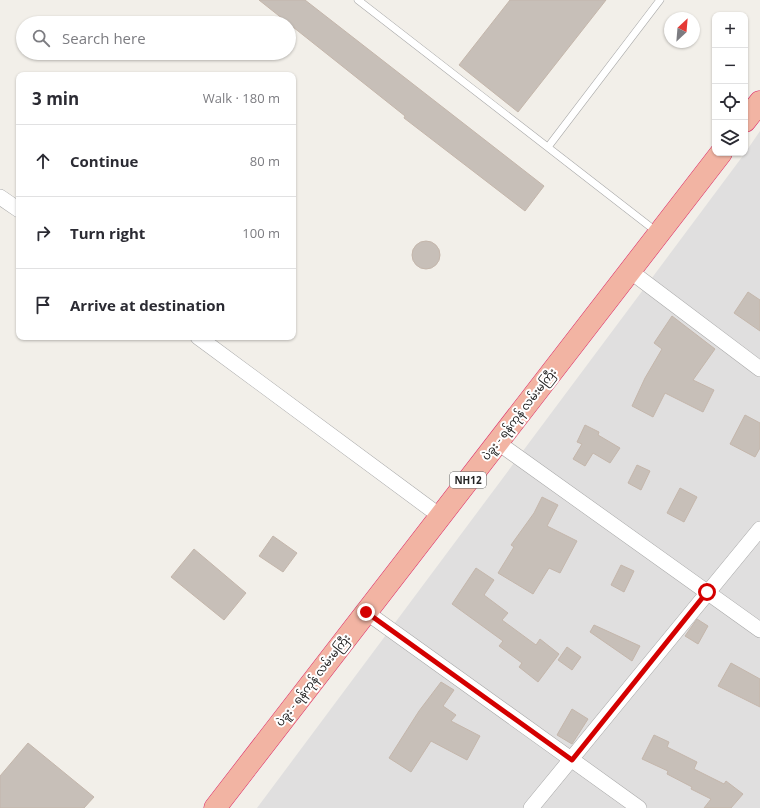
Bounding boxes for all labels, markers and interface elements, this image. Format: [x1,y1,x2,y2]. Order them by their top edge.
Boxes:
north arrow [664,12,700,48]
map controls [712,12,748,156]
button: + [712,12,748,48]
search box [16,16,296,60]
icon: search [30,27,52,49]
text: Search here [62,28,146,48]
button: − [712,48,748,84]
button: locate [712,84,748,120]
text: 3 min [32,87,79,110]
text: Walk · 180 m [203,89,280,107]
button: layers [712,120,748,156]
icon: ahead [32,150,54,172]
text: Continue [70,151,138,171]
text: 80 m [250,152,280,170]
icon: right [32,222,54,244]
text: Turn right [70,223,145,243]
text: 100 m [242,224,280,242]
icon: arrive [32,294,54,316]
text: Arrive at destination [70,295,225,315]
street label: ပဲခူး - ရန်ကုန် လမ်းမကြီး [478,364,561,464]
road number: NH12 [450,472,486,488]
route start [698,583,716,601]
route end [357,603,375,621]
street label: ပဲခူး - ရန်ကုန် လမ်းမကြီး [272,630,355,730]

